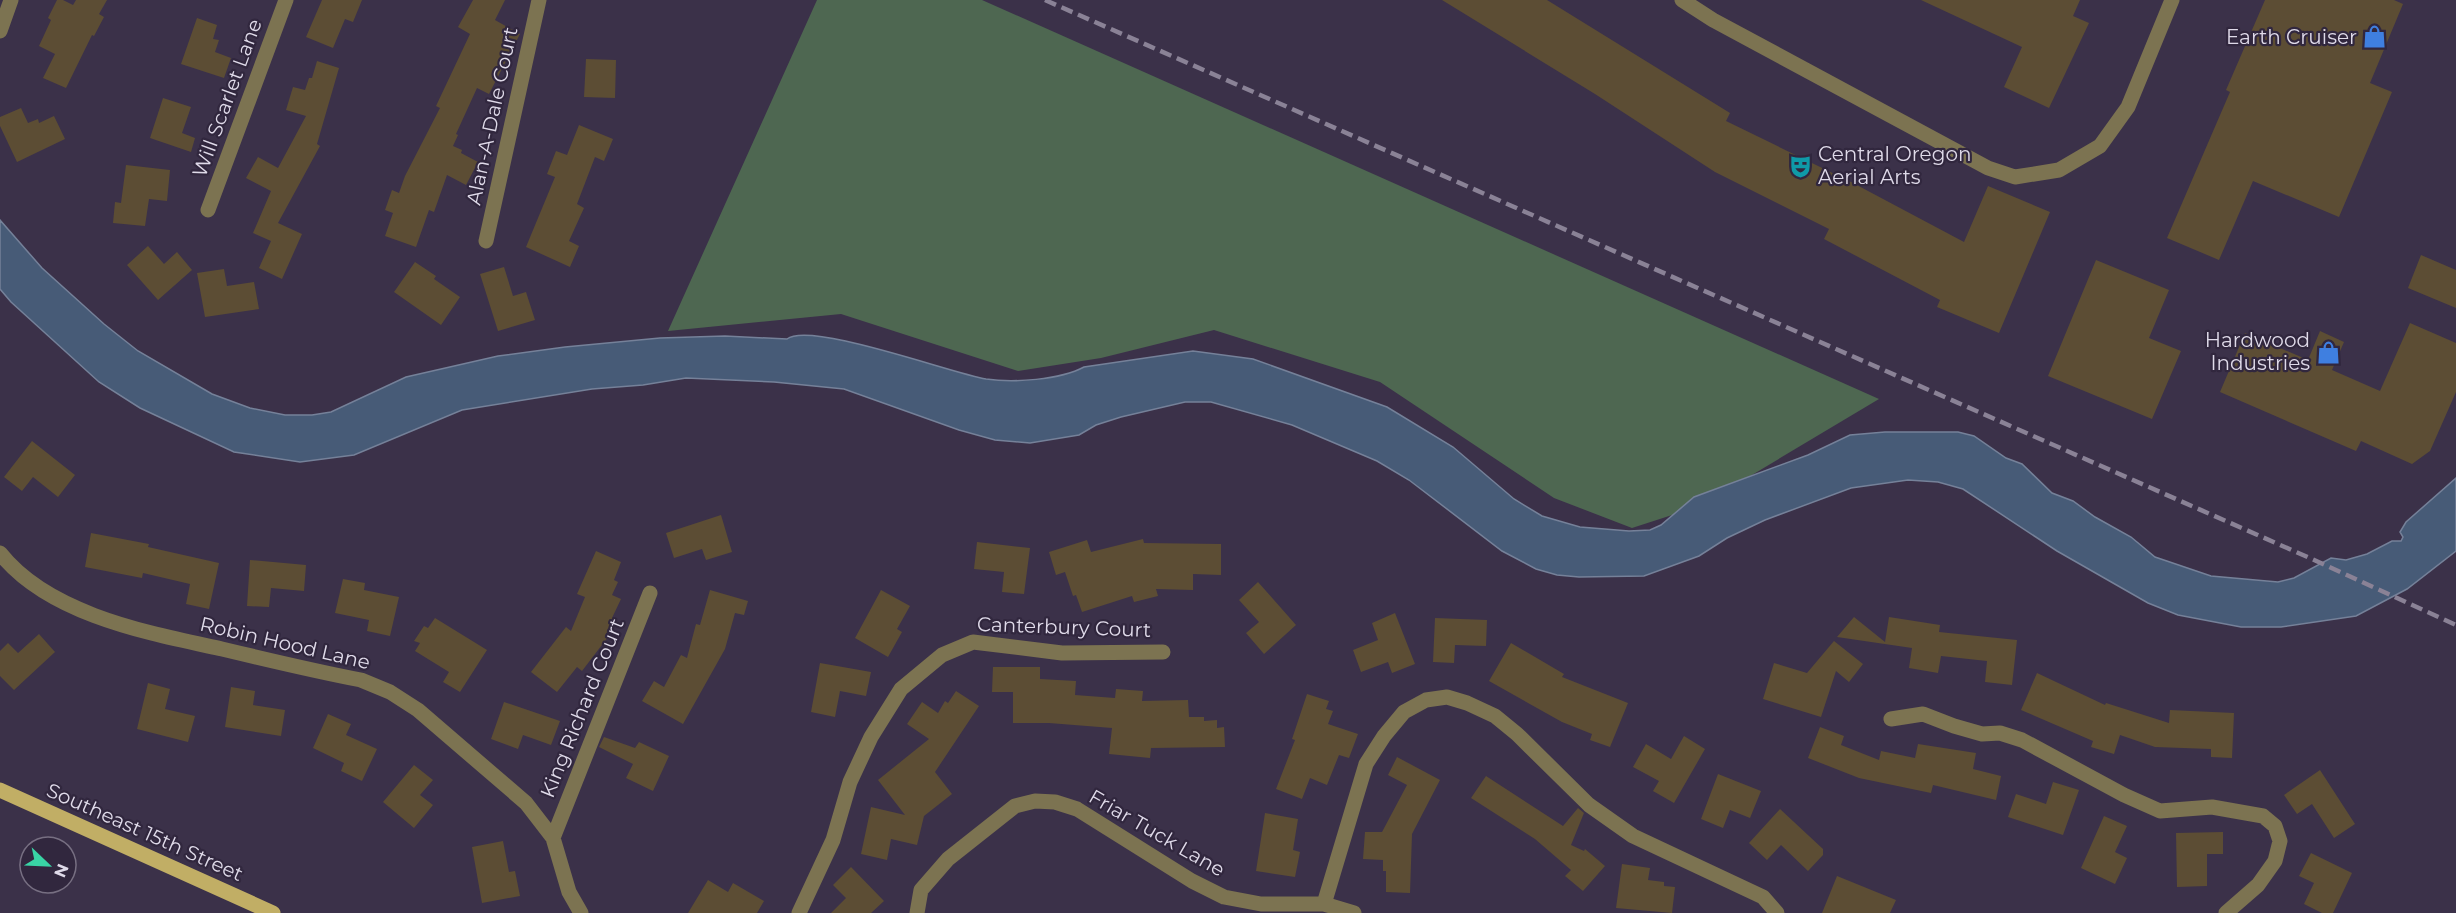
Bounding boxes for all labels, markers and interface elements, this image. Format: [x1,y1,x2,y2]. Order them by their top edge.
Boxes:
street label: Will Scarlet Lane [187,16,267,180]
shop icon: Earth Cruiser [2362,24,2388,50]
street label: Alan-A-Dale Court [461,25,523,207]
place label: Earth Cruiser [2226,25,2357,49]
place label: Central Oregon Aerial Arts [1818,142,1971,189]
theatre icon: Central Oregon Aerial Arts [1787,153,1813,179]
place label: Hardwood Industries [2205,328,2310,375]
shop icon: Hardwood Industries [2315,339,2341,365]
street label: Robin Hood Lane [198,612,372,674]
street label: Canterbury Court [977,612,1151,642]
street label: King Richard Court [535,615,629,801]
street label: Southeast 15th Street [43,778,247,886]
street label: Friar Tuck Lane [1085,784,1229,882]
north arrow [18,835,78,895]
text: N [50,861,73,880]

